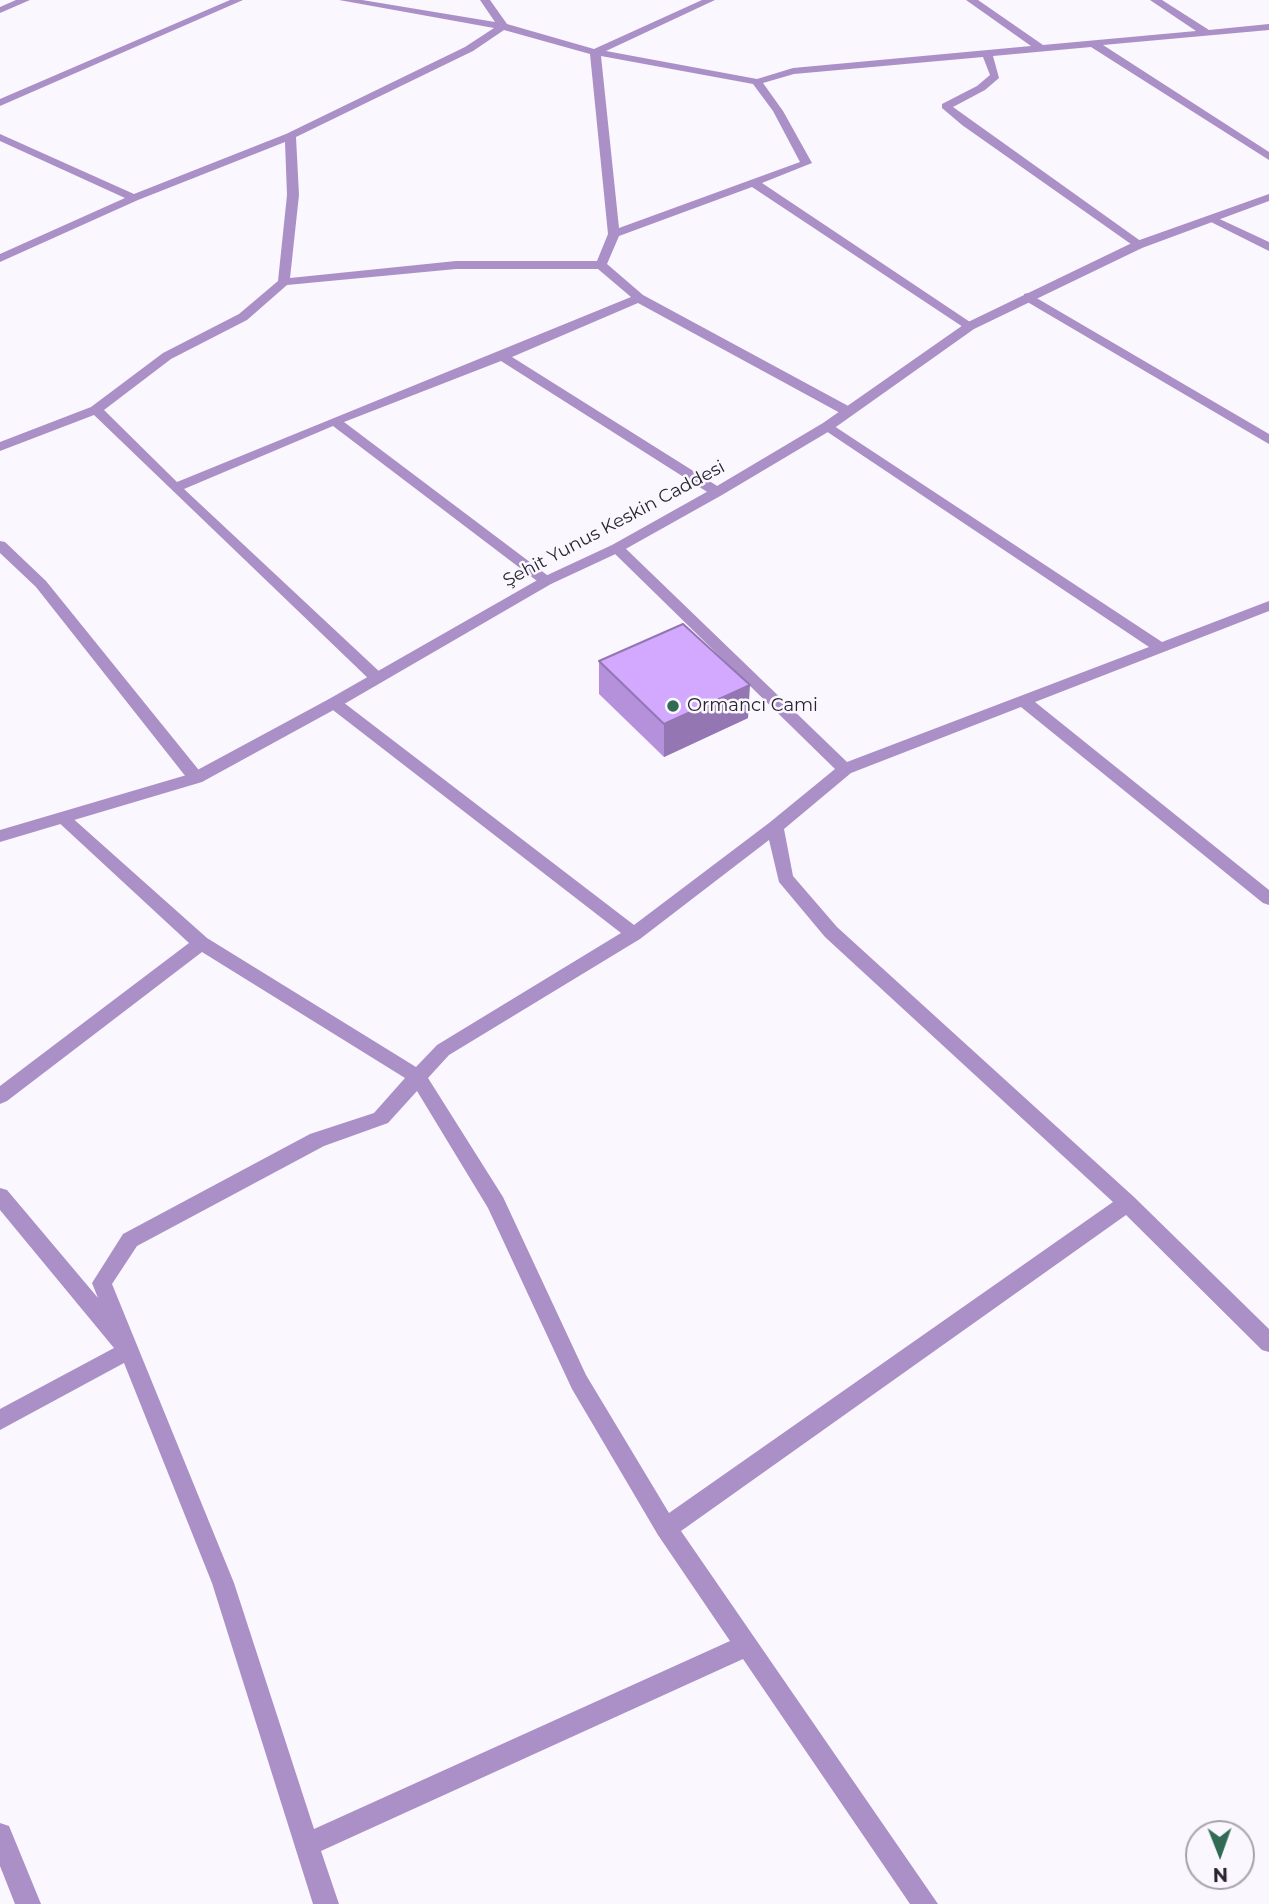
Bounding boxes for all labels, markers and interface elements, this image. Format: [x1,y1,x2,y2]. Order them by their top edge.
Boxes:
street label: Şehit Yunus Keskin Caddesi [499,456,729,592]
place label: Ormancı Cami [687,695,818,717]
marker: Ormancı Cami [665,698,681,714]
north arrow [1185,1820,1255,1890]
text: N [1212,1863,1228,1886]

